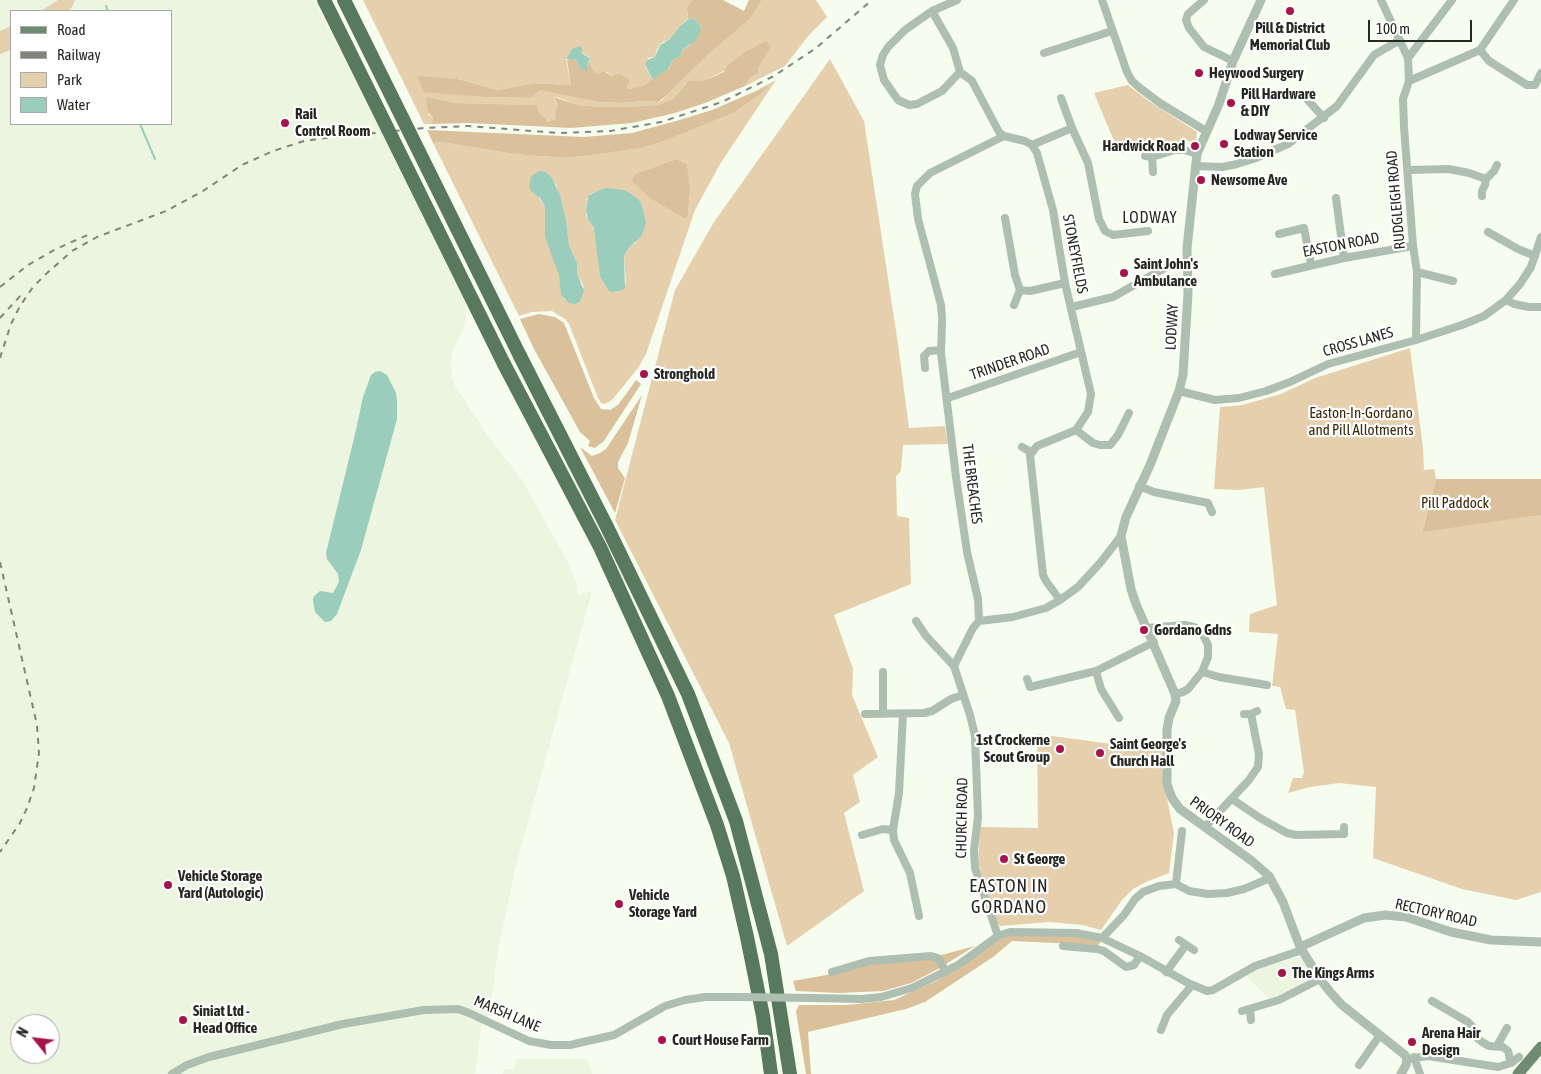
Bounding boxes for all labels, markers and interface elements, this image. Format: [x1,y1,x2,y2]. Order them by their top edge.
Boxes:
marker: Pill & District Memorial Club [1284,5,1296,17]
legend [10,10,172,125]
scale bar [1371,10,1475,42]
place label: Pill & District Memorial Club [1250,19,1330,54]
text: 100 m [1376,20,1410,37]
text: Road [57,21,86,38]
text: Railway [57,46,101,63]
place label: Heywood Surgery [1209,64,1304,82]
marker: Heywood Surgery [1193,67,1205,79]
text: Park [57,71,82,88]
place label: Pill Hardware & DIY [1241,85,1316,120]
text: Water [57,96,90,113]
marker: Pill Hardware & DIY [1225,97,1237,109]
place label: Rail Control Room [295,105,370,140]
marker: Rail Control Room [279,117,291,129]
place label: Lodway Service Station [1234,126,1318,161]
place label: Hardwick Road [1103,137,1185,155]
marker: Lodway Service Station [1218,138,1230,150]
marker: Hardwick Road [1189,140,1201,152]
street label: RUDGLEIGH ROAD [1383,150,1409,250]
place label: Newsome Ave [1211,171,1288,189]
marker: Newsome Ave [1195,174,1207,186]
district label: LODWAY [1122,208,1178,228]
street label: STONEYFIELDS [1059,213,1091,295]
street label: EASTON ROAD [1301,229,1381,261]
place label: Saint John's Ambulance [1134,255,1198,290]
marker: Saint John's Ambulance [1118,267,1130,279]
street label: LODWAY [1162,303,1182,351]
street label: CROSS LANES [1321,323,1395,361]
street label: TRINDER ROAD [968,340,1052,384]
place label: Stronghold [654,365,715,383]
marker: Stronghold [638,368,650,380]
park label: Easton-In-Gordano and Pill Allotments [1309,404,1413,439]
street label: THE BREACHES [958,443,986,525]
park label: Pill Paddock [1421,494,1489,512]
place label: Gordano Gdns [1154,621,1232,639]
marker: Gordano Gdns [1138,624,1150,636]
place label: 1st Crockerne Scout Group [976,731,1050,766]
place label: Saint George's Church Hall [1110,735,1186,770]
marker: 1st Crockerne Scout Group [1054,743,1066,755]
marker: Saint George's Church Hall [1094,747,1106,759]
street label: CHURCH ROAD [952,777,972,859]
street label: PRIORY ROAD [1186,793,1258,851]
place label: St George [1014,850,1065,868]
marker: St George [998,853,1010,865]
place label: Vehicle Storage Yard (Autologic) [178,867,264,902]
district label: EASTON IN GORDANO [968,875,1050,918]
marker: Vehicle Storage Yard (Autologic) [162,879,174,891]
place label: Vehicle Storage Yard [629,886,697,921]
street label: RECTORY ROAD [1393,895,1479,931]
marker: Vehicle Storage Yard [613,898,625,910]
place label: The Kings Arms [1292,964,1374,982]
marker: The Kings Arms [1276,967,1288,979]
street label: MARSH LANE [471,992,543,1036]
place label: Siniat Ltd - Head Office [193,1002,257,1037]
north arrow [10,1014,60,1064]
marker: Siniat Ltd - Head Office [177,1014,189,1026]
place label: Arena Hair Design [1422,1024,1480,1059]
text: N [14,1025,32,1040]
place label: Court House Farm [672,1031,769,1049]
marker: Court House Farm [656,1034,668,1046]
marker: Arena Hair Design [1406,1036,1418,1048]

